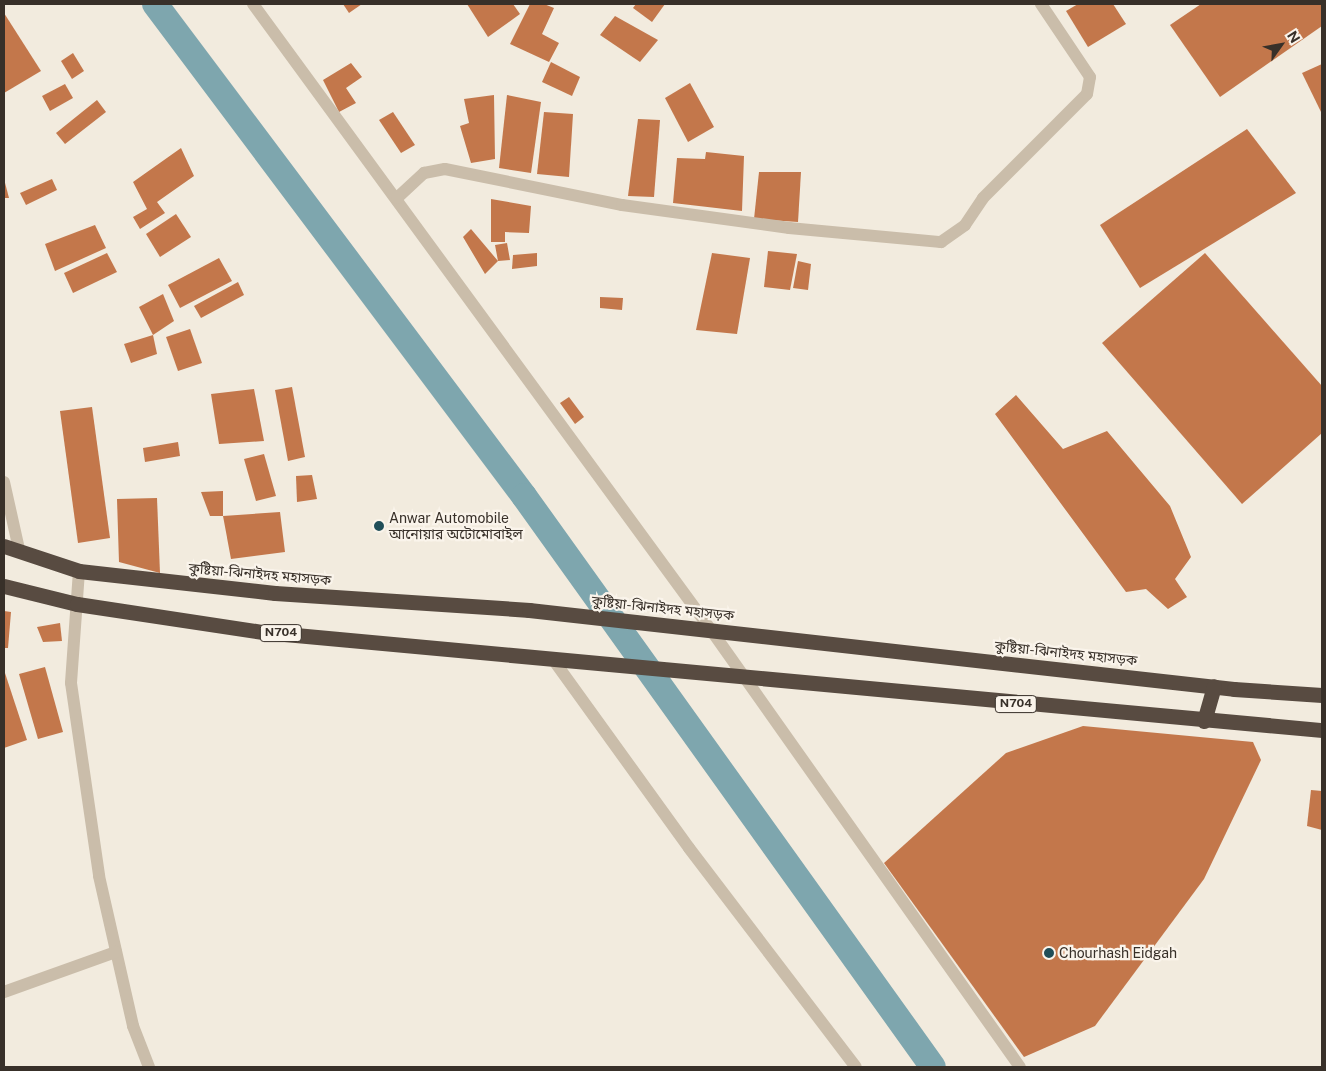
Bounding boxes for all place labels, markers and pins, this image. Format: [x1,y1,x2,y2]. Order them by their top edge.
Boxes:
place label: Anwar Automobile আনোয়ার অটোমোবাইল [389,510,523,542]
marker: Anwar Automobile আনোয়ার অটোমোবাইল [373,520,385,532]
place label: Chourhash Eidgah [1059,945,1177,961]
marker: Chourhash Eidgah [1043,947,1055,959]

